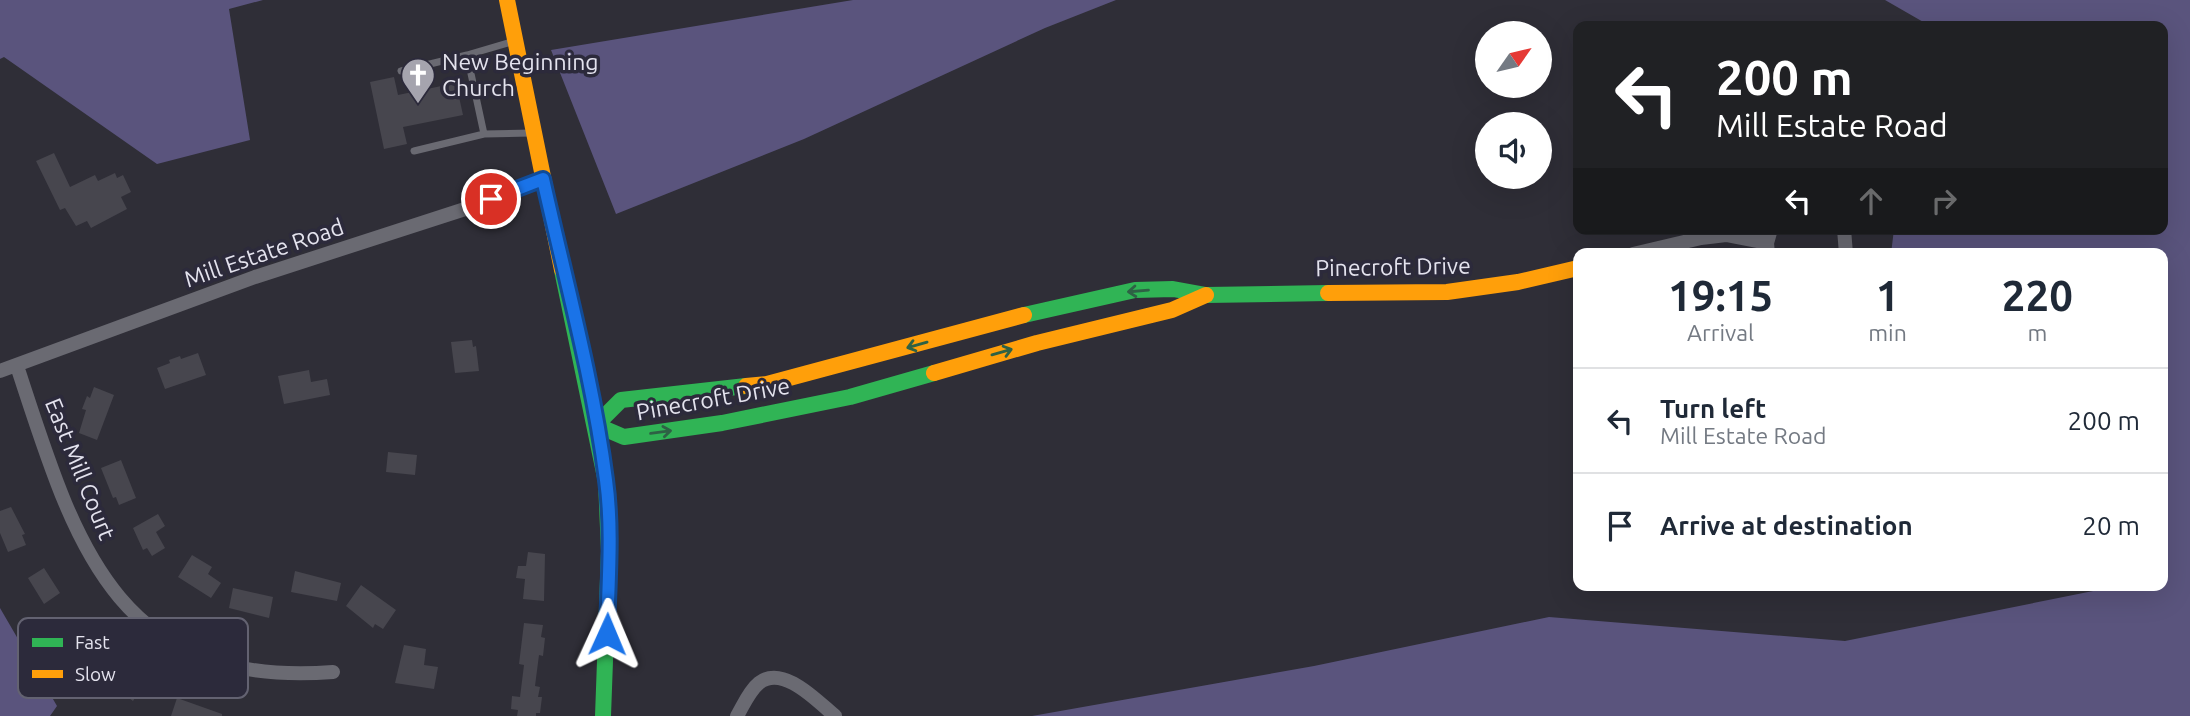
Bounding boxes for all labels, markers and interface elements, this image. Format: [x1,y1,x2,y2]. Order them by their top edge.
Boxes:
north arrow [1475,21,1552,98]
map controls [1475,21,1552,189]
place label: New Beginning Church [442,49,599,100]
icon: left [1601,49,1692,140]
text: 200 m [1716,49,1853,104]
church icon: New Beginning Church [399,56,437,105]
text: Mill Estate Road [1716,107,1948,143]
button: sound [1475,112,1552,189]
pin [461,169,521,229]
icon: arrive [472,180,510,218]
icon: left [1779,182,1817,220]
icon: ahead [1852,182,1890,220]
icon: right [1925,182,1963,220]
street label: Mill Estate Road [181,214,347,291]
street label: Pinecroft Drive [1315,253,1471,280]
text: 19:15 [1668,272,1773,319]
text: 1 [1876,272,1899,319]
text: 220 [2002,272,2073,319]
one-way arrow [1127,284,1150,297]
text: Arrival [1687,320,1754,345]
text: min [1868,320,1907,345]
text: m [2027,320,2047,345]
one-way arrow [907,339,929,352]
one-way arrow [991,345,1013,358]
street label: Pinecroft Drive [634,373,792,424]
street label: East Mill Court [41,394,120,543]
text: Turn left [1660,394,1766,423]
icon: left [1601,402,1639,440]
text: 200 m [2068,406,2140,435]
text: Mill Estate Road [1660,423,1827,448]
one-way arrow [650,425,672,438]
icon: arrive [1601,507,1639,545]
text: Arrive at destination [1660,511,1913,540]
text: 20 m [2082,511,2140,540]
position arrow [570,597,644,671]
legend [18,618,248,698]
text: Fast [75,631,110,653]
text: Slow [75,663,116,685]

